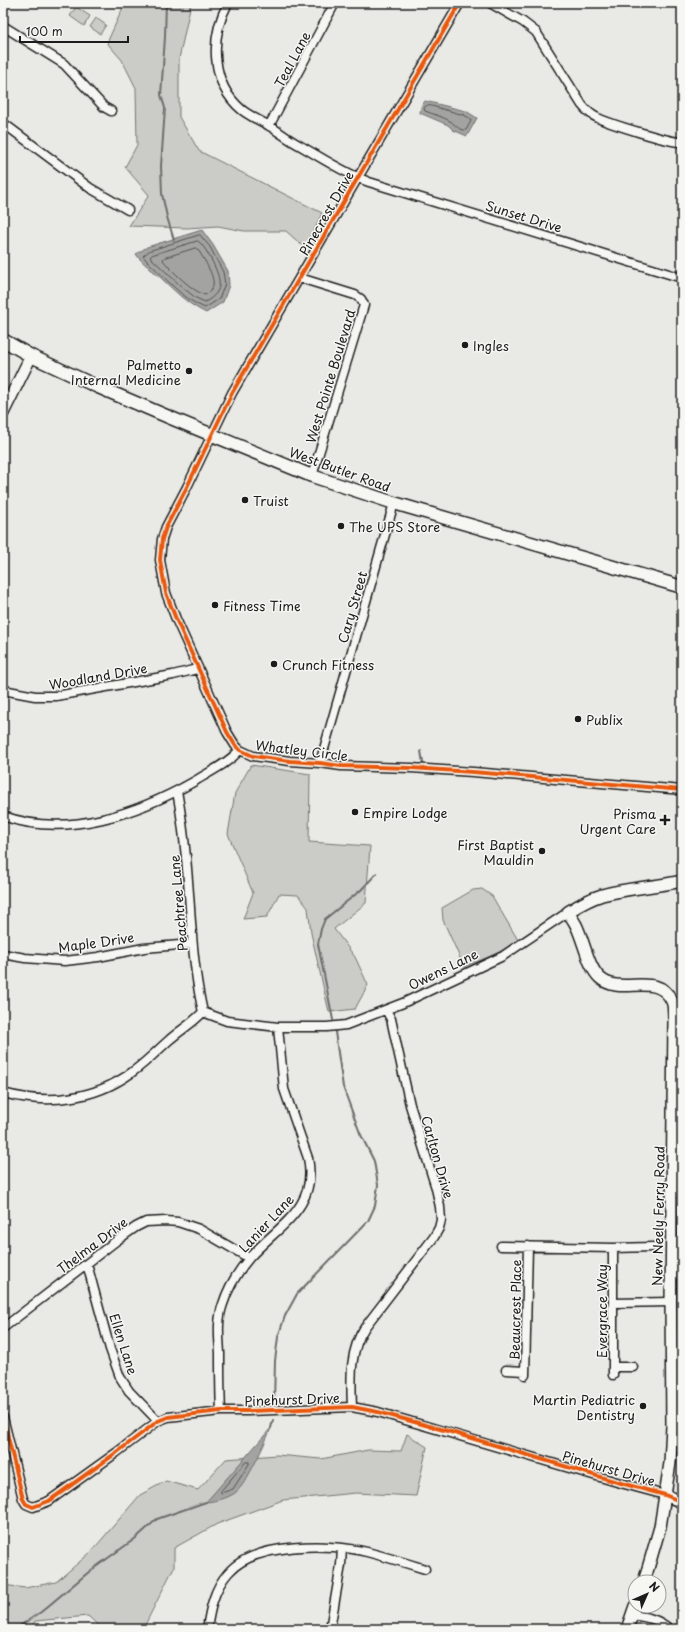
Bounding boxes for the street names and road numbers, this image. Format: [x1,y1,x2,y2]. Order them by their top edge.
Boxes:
street label: Teal Lane [269,28,315,90]
street label: Pinecrest Drive [294,167,358,259]
street label: Sunset Drive [483,195,565,237]
street label: West Pointe Boulevard [301,307,359,445]
street label: West Butler Road [287,442,393,496]
street label: Cary Street [333,569,371,645]
street label: Woodland Drive [47,658,149,694]
street label: Whatley Circle [255,735,349,765]
street label: Peachtree Lane [164,854,192,952]
street label: Maple Drive [57,927,135,957]
street label: Owens Lane [405,944,481,994]
street label: Carlton Drive [417,1113,459,1201]
street label: New Neely Ferry Road [647,1146,669,1286]
street label: Lanier Lane [234,1190,298,1256]
street label: Thelma Drive [53,1212,131,1278]
street label: Beaucrest Place [505,1259,525,1361]
street label: Evergrace Way [592,1264,611,1358]
street label: Ellen Lane [105,1311,143,1377]
street label: Pinehurst Drive [244,1388,340,1410]
street label: Pinehurst Drive [560,1446,658,1490]

